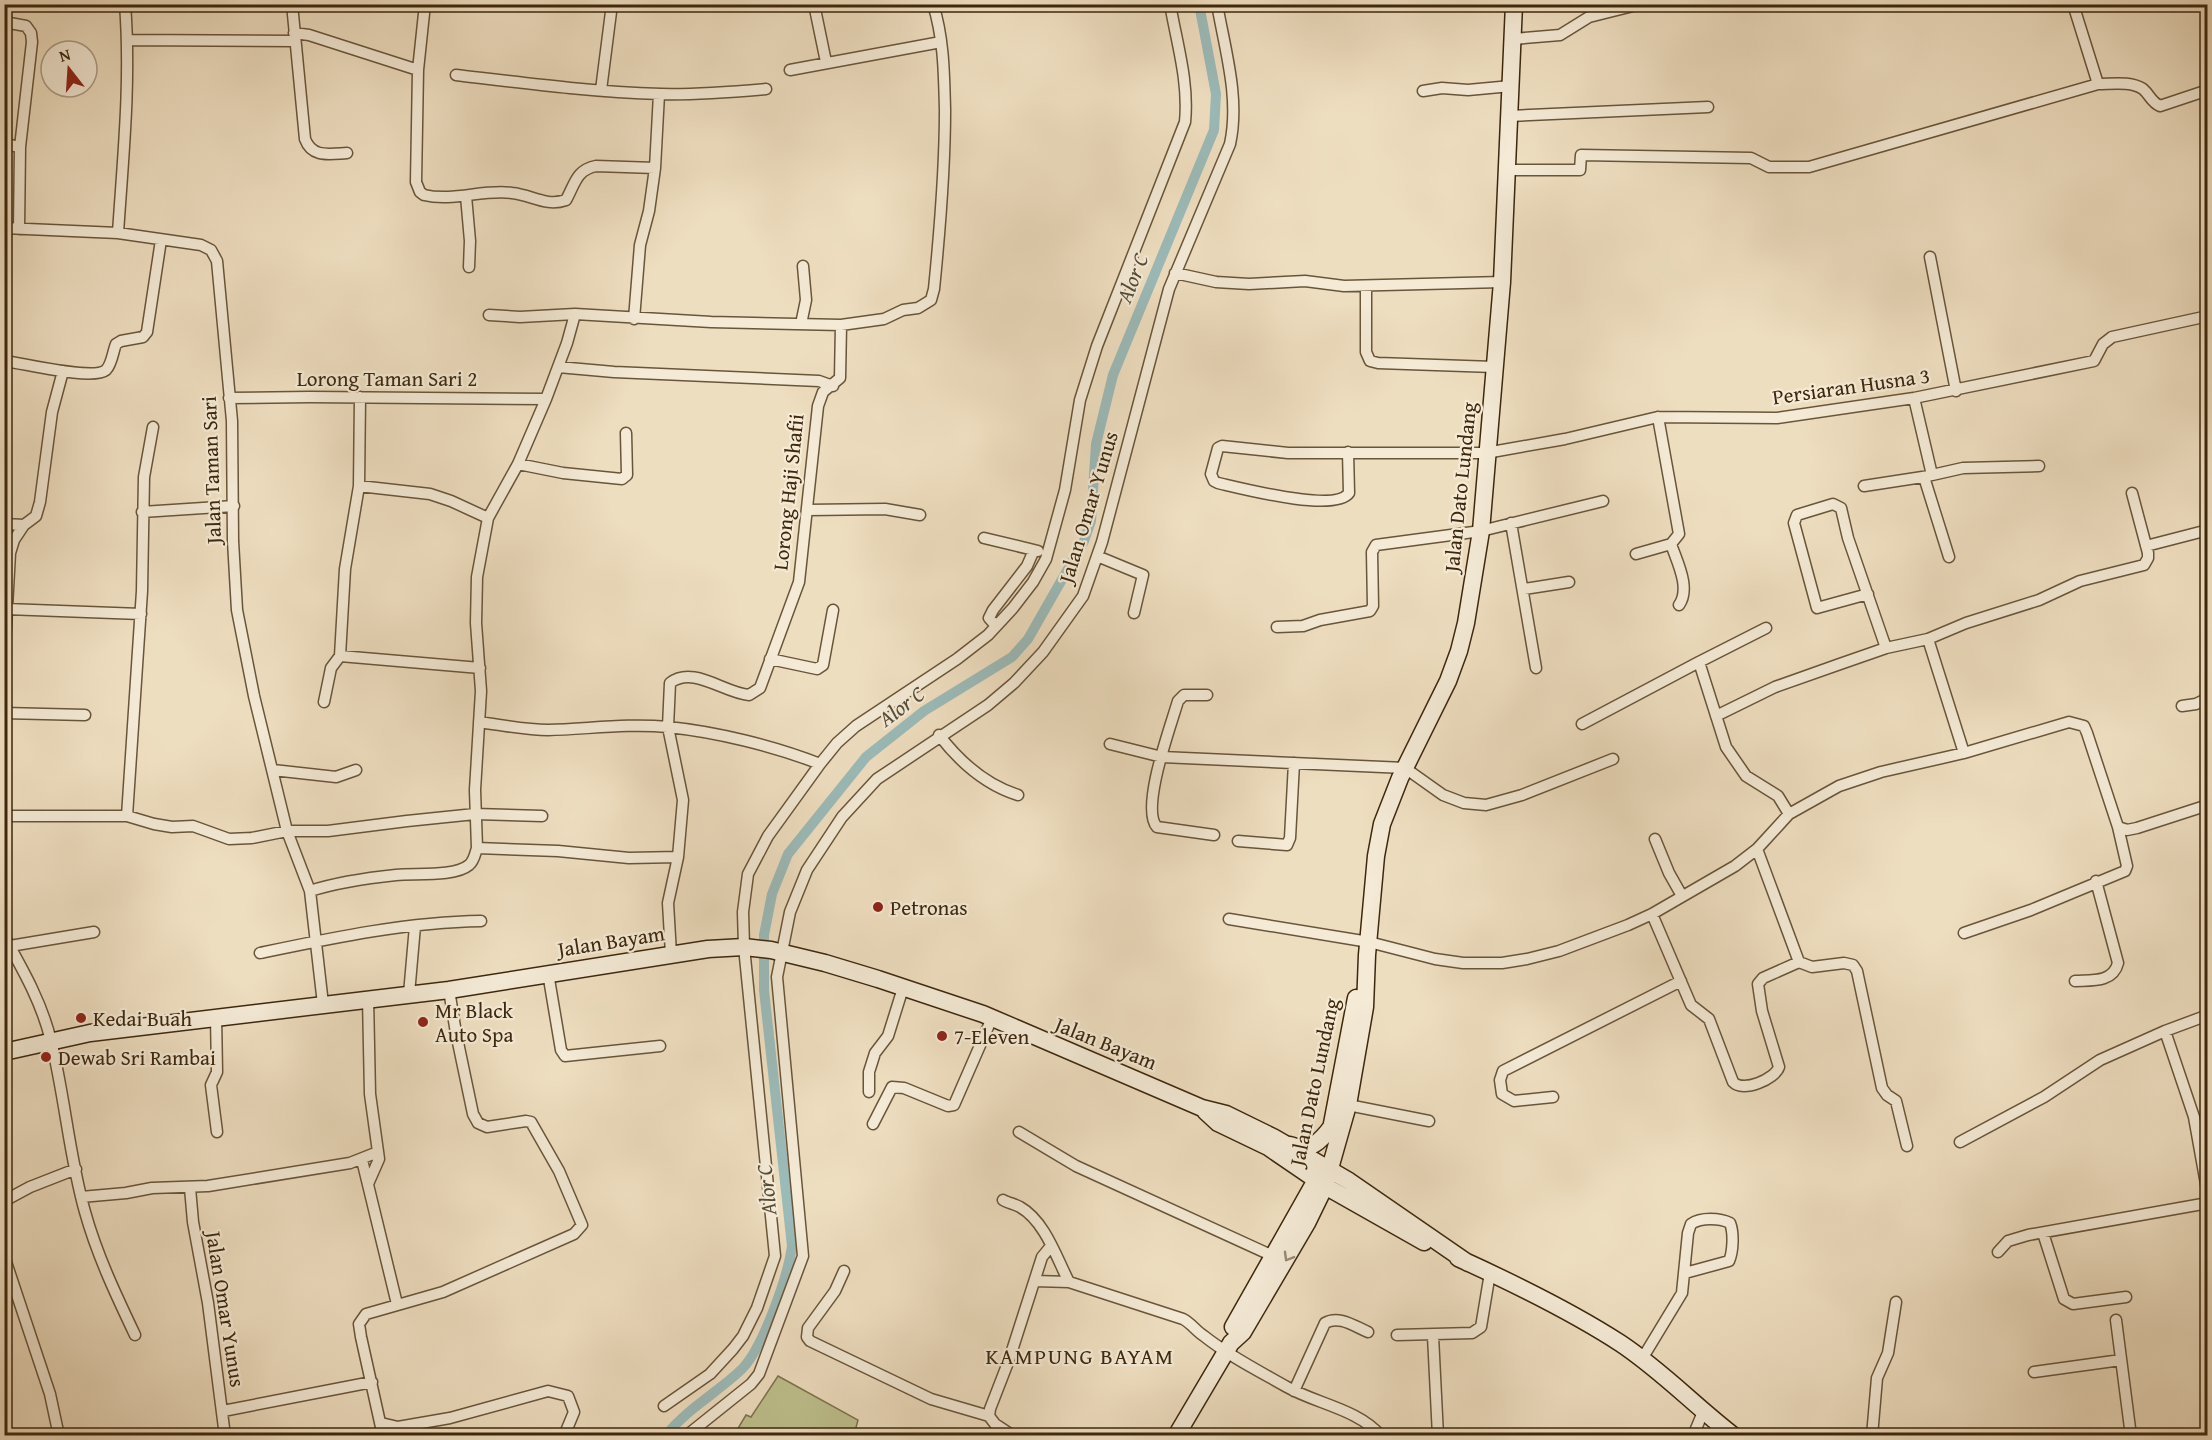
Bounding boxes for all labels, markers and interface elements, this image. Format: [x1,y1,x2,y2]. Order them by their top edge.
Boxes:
north arrow [39,39,99,99]
text: N [56,42,74,68]
water label: Alor C [1107,247,1157,308]
street label: Persiaran Husna 3 [1770,360,1932,412]
street label: Lorong Taman Sari 2 [297,363,477,394]
street label: Jalan Taman Sari [193,395,229,547]
street label: Jalan Dato Lundang [1435,400,1484,577]
street label: Lorong Haji Shafii [764,412,812,572]
street label: Jalan Omar Yunus [1049,427,1126,590]
water label: Alor C [870,677,932,735]
place label: Petronas [890,892,968,923]
marker: Petronas [871,900,885,914]
street label: Jalan Bayam [552,917,667,965]
place label: Mr Black Auto Spa [435,995,513,1050]
street label: Jalan Dato Lundang [1280,995,1347,1172]
place label: Kedai Buah [93,1003,192,1034]
street label: Jalan Bayam [1047,1007,1162,1078]
marker: Kedai Buah [74,1011,88,1025]
marker: Mr Black Auto Spa [416,1015,430,1029]
place label: 7-Eleven [954,1021,1030,1052]
marker: 7-Eleven [935,1029,949,1043]
place label: Dewab Sri Rambai [58,1042,216,1073]
marker: Dewab Sri Rambai [39,1050,53,1064]
water label: Alor C [747,1162,785,1218]
street label: Jalan Omar Yunus [198,1226,254,1389]
one-way arrow [1283,1250,1295,1261]
district label: KAMPUNG BAYAM [985,1340,1175,1372]

